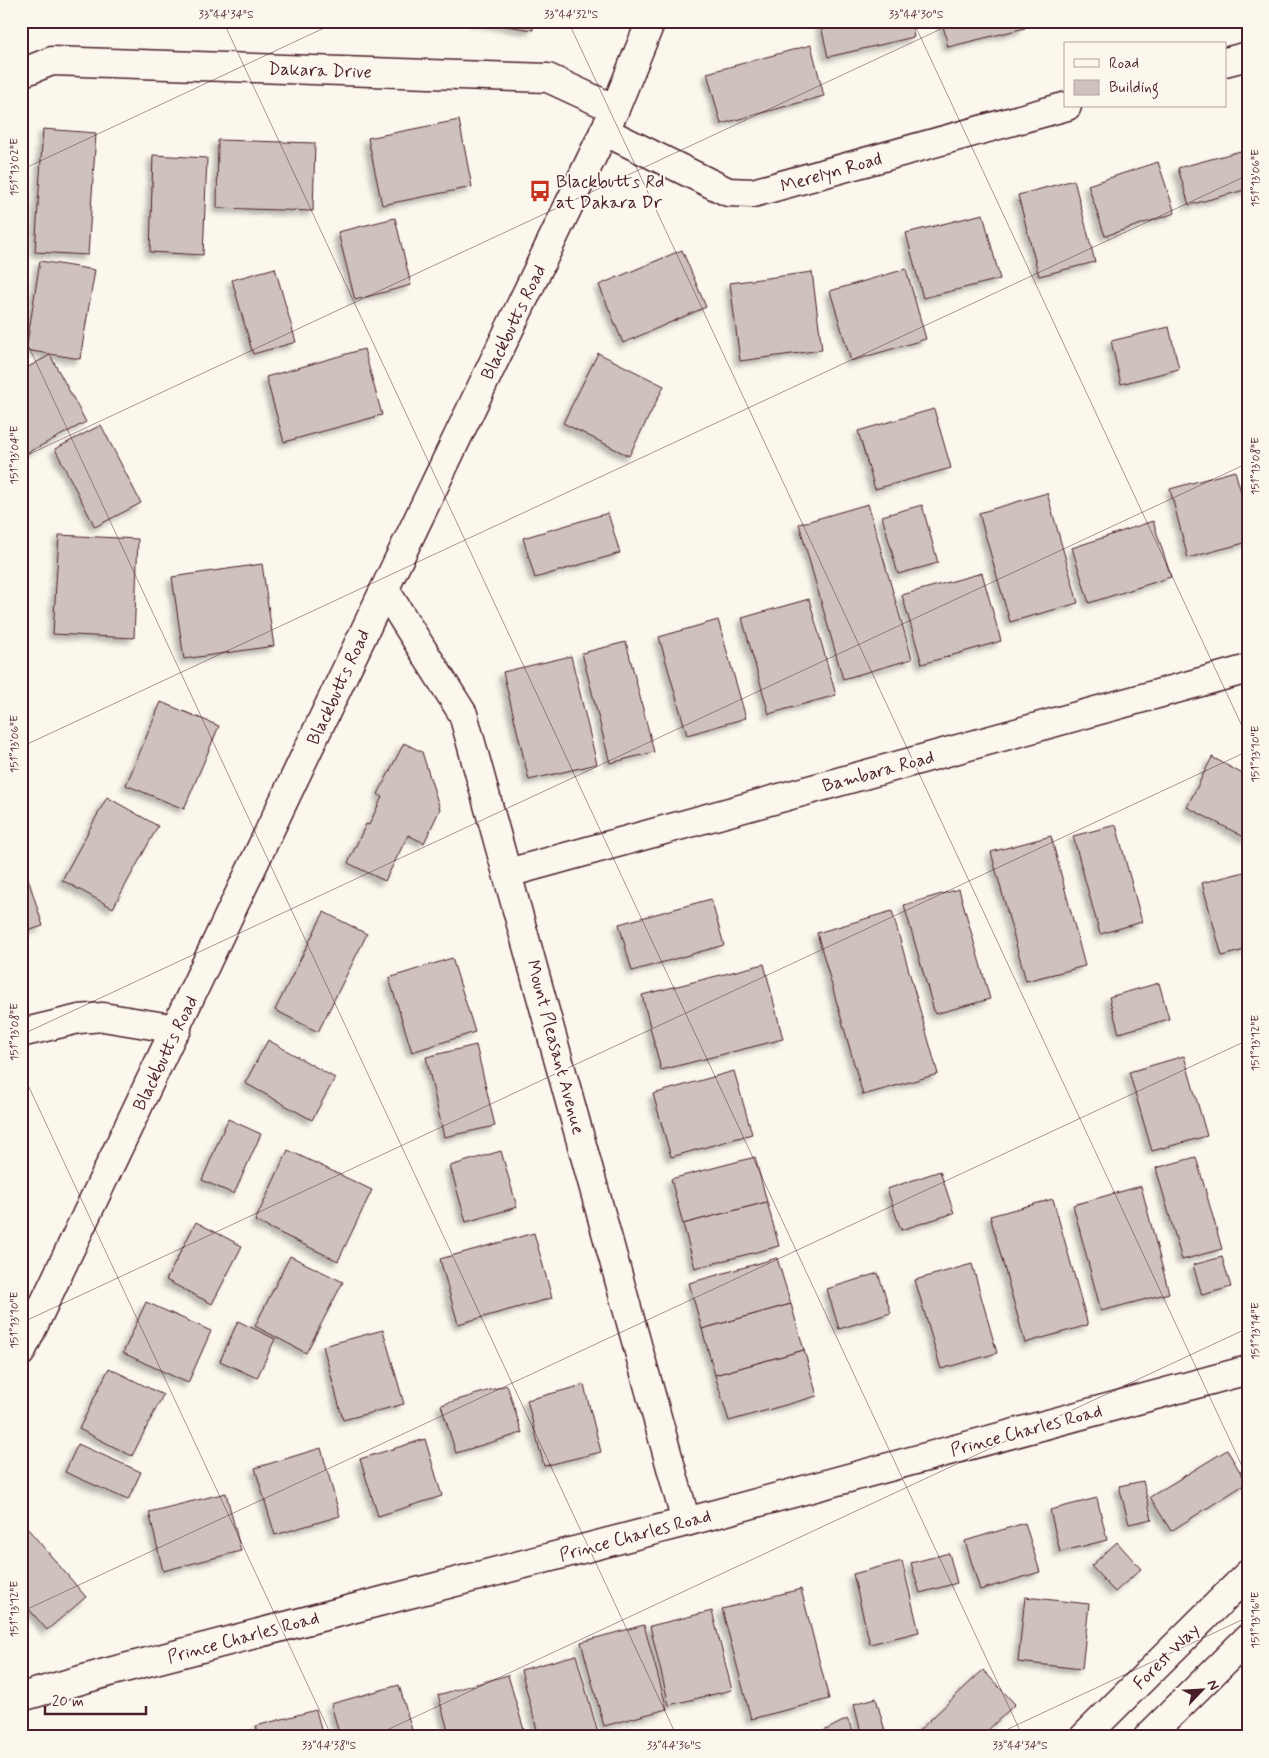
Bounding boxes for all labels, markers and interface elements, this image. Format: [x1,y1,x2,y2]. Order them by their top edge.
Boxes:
text: 33°44'34"S [198,7,254,23]
text: 33°44'32"S [544,7,598,23]
text: 33°44'30"S [889,7,944,23]
legend [1064,42,1226,108]
text: Road [1109,54,1139,74]
street label: Dakara Drive [268,57,372,85]
text: Building [1109,78,1159,99]
text: 151°13'02"E [7,138,23,196]
street label: Merelyn Road [778,147,885,199]
text: 151°13'06"E [1248,149,1264,207]
place label: Blackbutts Rd at Dakara Dr [556,170,664,215]
bus stop icon: Blackbutts Rd at Dakara Dr [527,178,553,204]
street label: Blackbutts Road [476,261,552,384]
text: 151°13'04"E [7,426,23,484]
text: 151°13'08"E [1248,437,1264,495]
street label: Blackbutts Road [302,626,376,749]
text: 151°13'06"E [7,715,23,773]
text: 151°13'10"E [1248,725,1264,783]
street label: Bambara Road [820,745,937,798]
street label: Mount Pleasant Avenue [520,957,590,1137]
street label: Blackbutts Road [128,992,204,1115]
text: 151°13'08"E [7,1003,23,1061]
text: 151°13'12"E [1248,1015,1264,1071]
text: 151°13'10"E [7,1291,23,1349]
text: 151°13'14"E [1248,1302,1264,1360]
street label: Prince Charles Road [948,1399,1105,1463]
street label: Prince Charles Road [557,1504,714,1568]
text: 151°13'12"E [7,1581,23,1637]
text: 151°13'16"E [1248,1592,1264,1648]
street label: Prince Charles Road [165,1606,322,1670]
street label: Forest Way [1128,1618,1205,1695]
north arrow [1176,1666,1226,1716]
text: N [1203,1677,1223,1693]
scale bar [45,1683,146,1715]
text: 20 m [52,1692,84,1712]
text: 33°44'38"S [302,1738,357,1754]
text: 33°44'36"S [647,1738,702,1754]
text: 33°44'34"S [992,1738,1048,1754]

